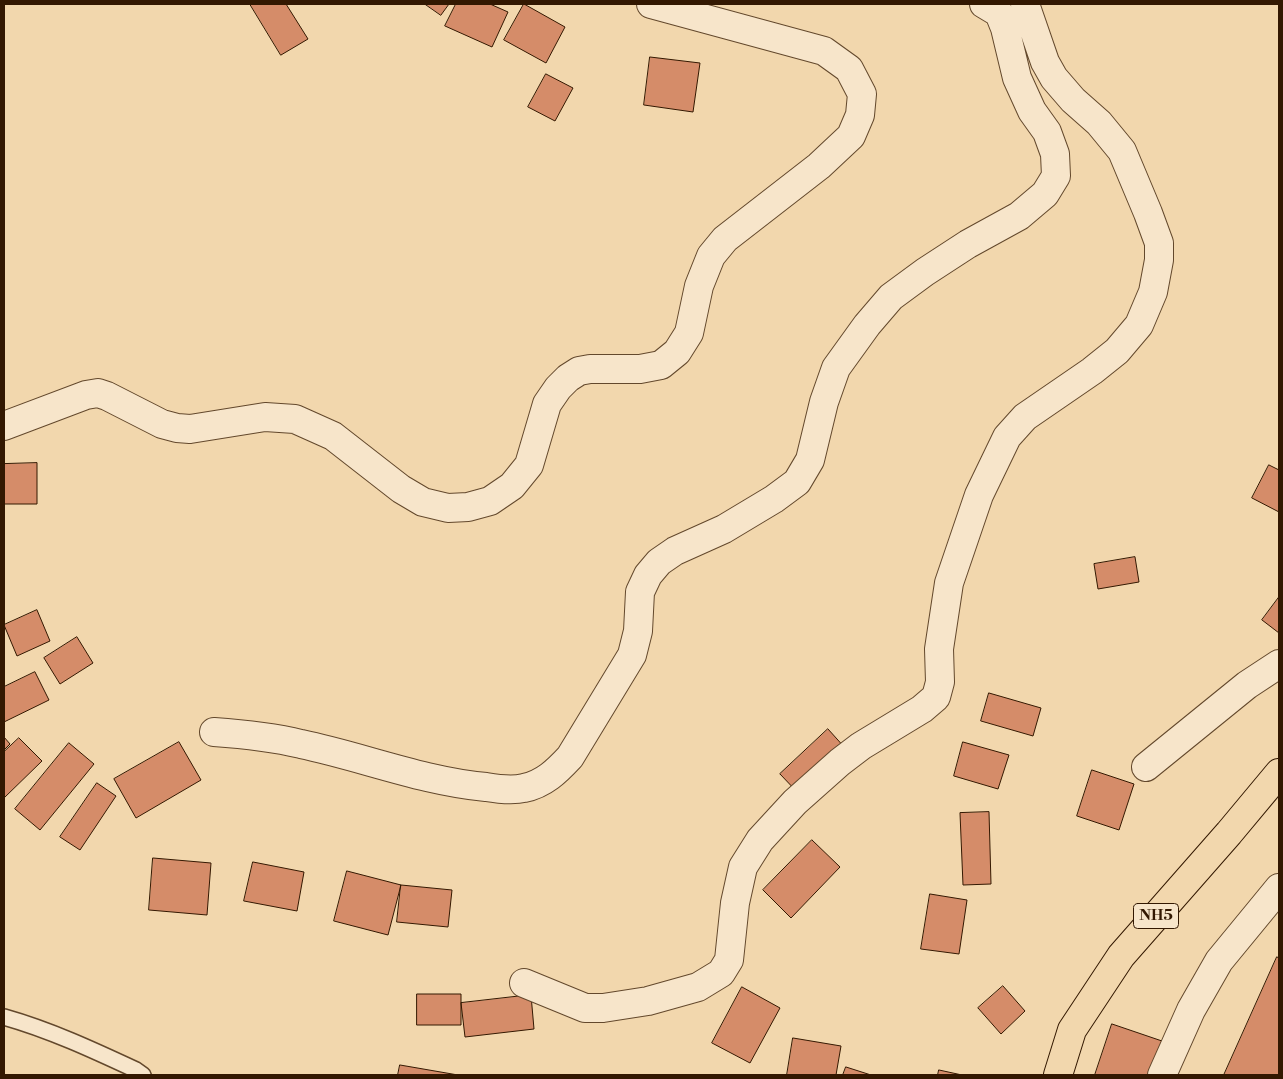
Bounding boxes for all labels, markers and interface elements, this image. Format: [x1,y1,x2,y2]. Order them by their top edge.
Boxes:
road number: NH5 [1134,904,1178,928]

